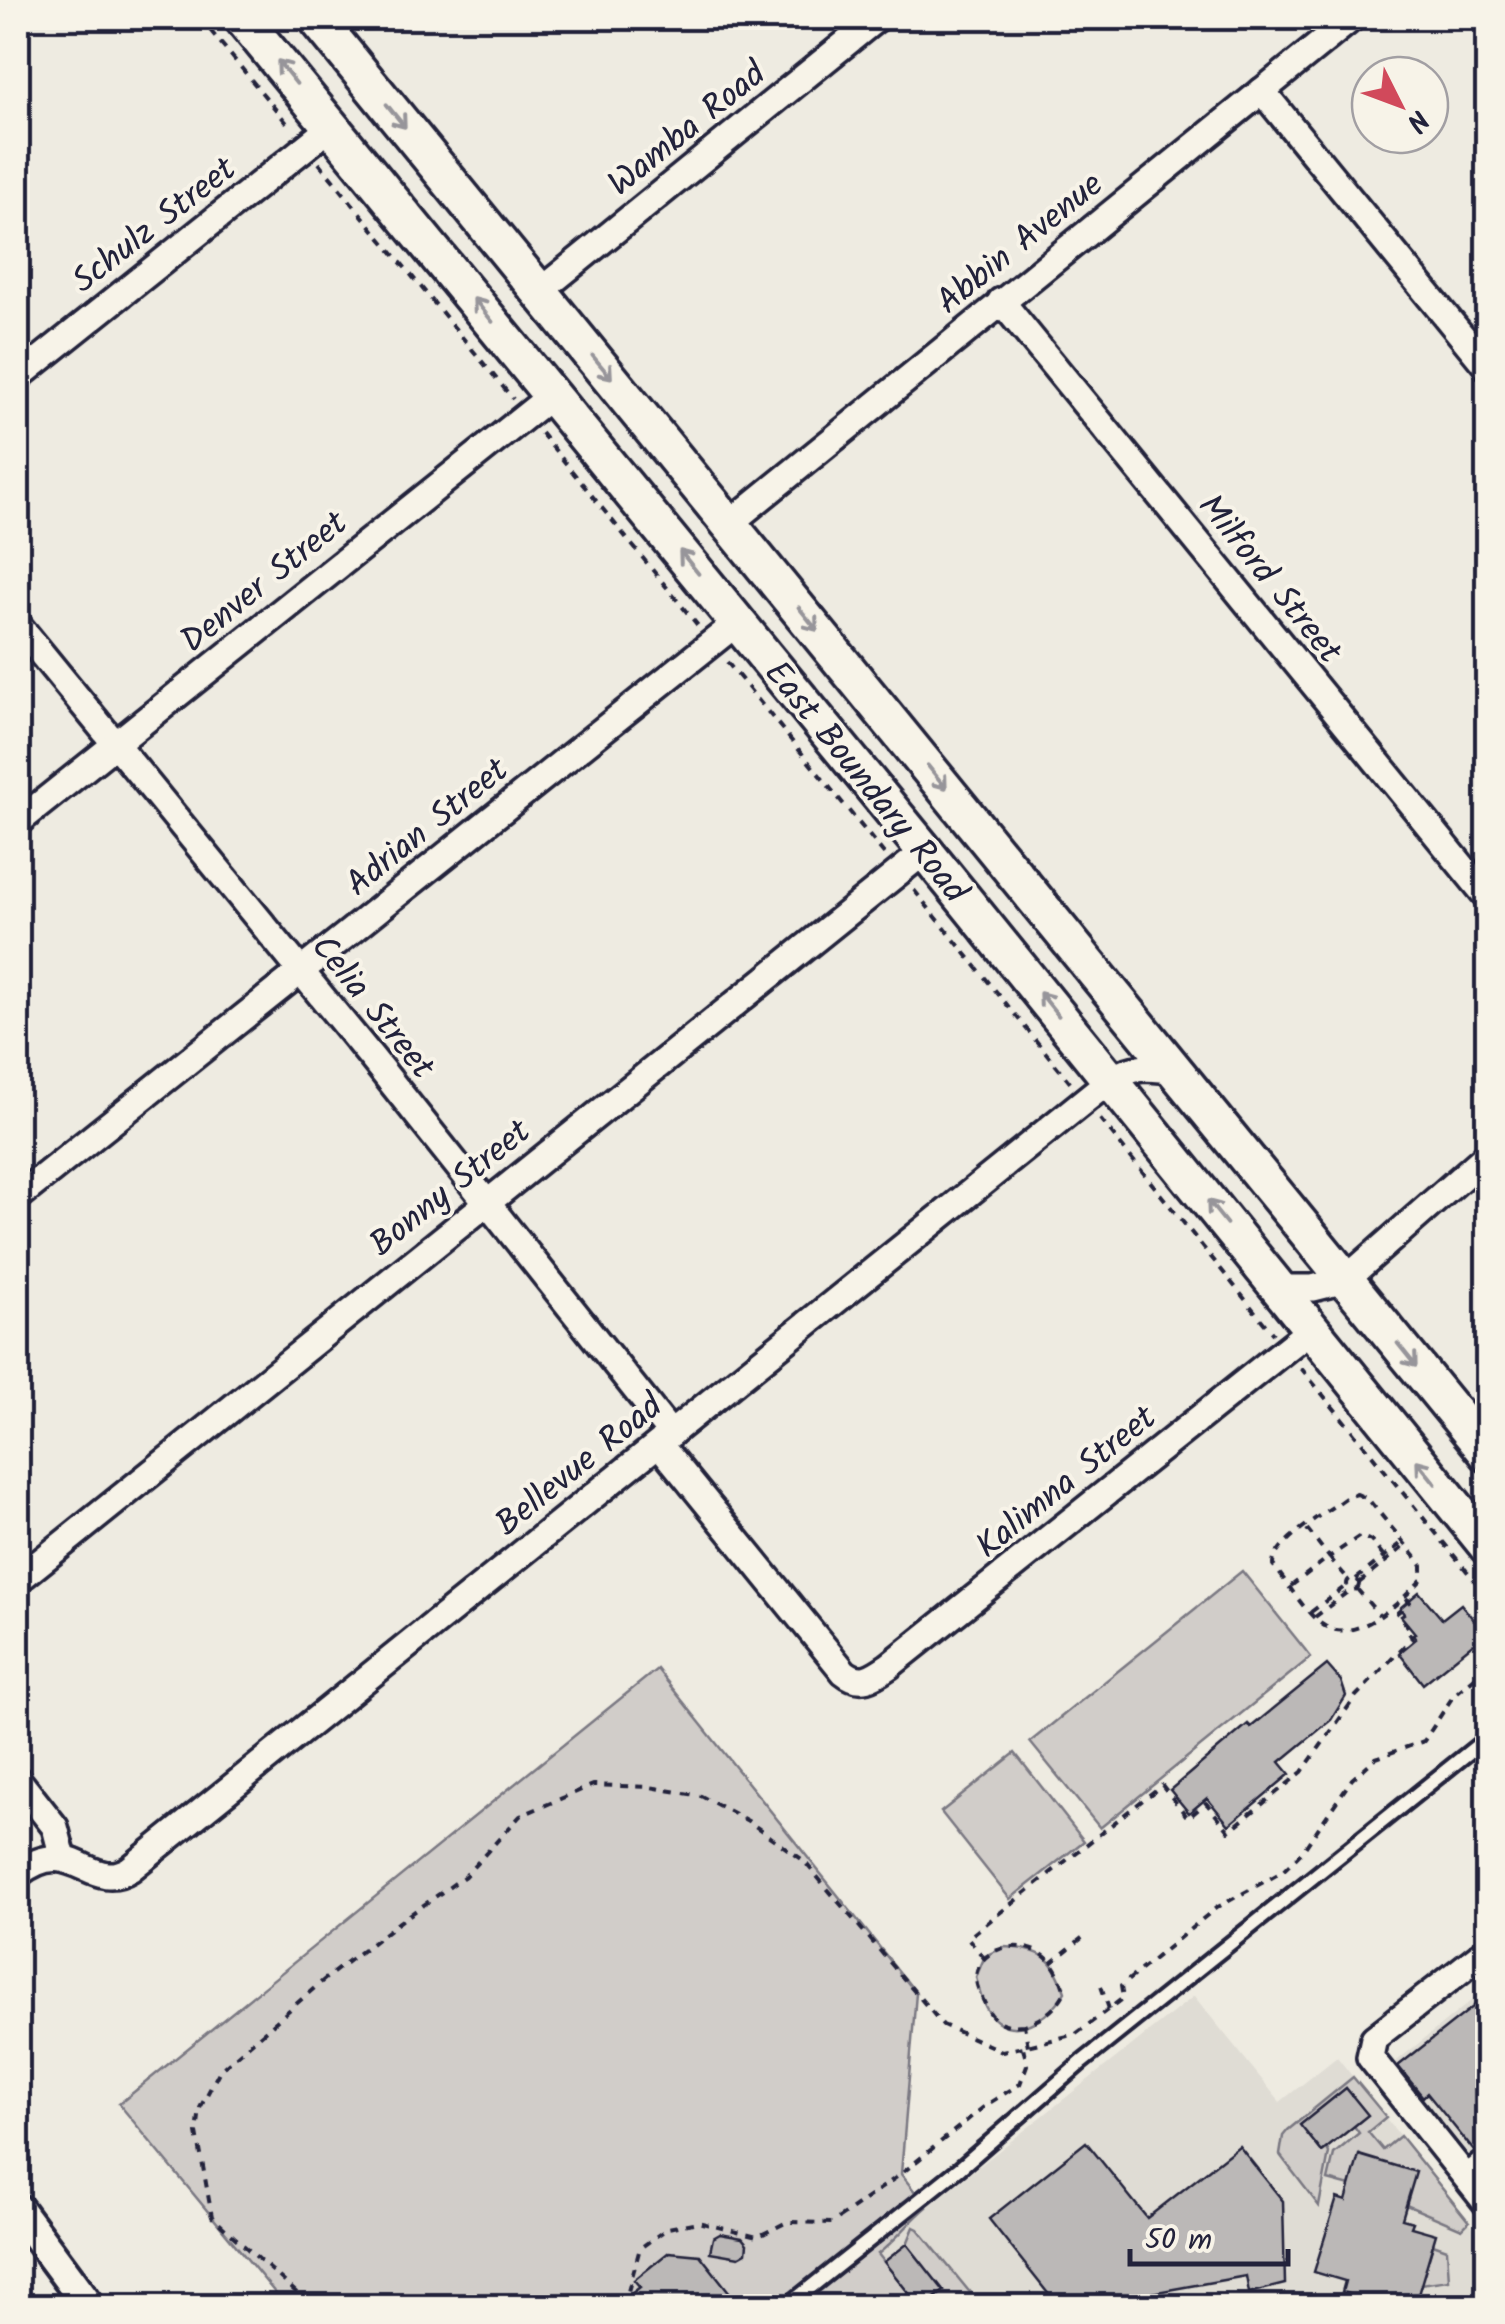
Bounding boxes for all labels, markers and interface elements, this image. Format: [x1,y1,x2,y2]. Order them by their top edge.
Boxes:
street label: Wamba Road [596,48,781,212]
north arrow [1350,55,1450,155]
one-way arrow [276,59,298,85]
text: N [1394,98,1439,142]
one-way arrow [385,102,407,128]
street label: Schulz Street [60,144,250,309]
street label: Abbin Avenue [925,159,1117,330]
one-way arrow [472,298,494,324]
one-way arrow [591,354,613,380]
street label: Milford Street [1182,482,1355,678]
street label: Denver Street [169,498,361,669]
one-way arrow [678,549,700,575]
one-way arrow [797,605,819,631]
street label: East Boundary Road [749,649,982,918]
street label: Adrian Street [334,744,522,912]
one-way arrow [926,763,948,789]
street label: Celia Street [296,923,448,1093]
one-way arrow [1038,991,1060,1017]
street label: Bonny Street [358,1106,545,1272]
one-way arrow [1206,1200,1228,1226]
one-way arrow [1396,1342,1418,1368]
street label: Bellevue Road [484,1380,677,1552]
street label: Kalimna Street [964,1392,1170,1574]
one-way arrow [1415,1459,1437,1485]
scale bar [1130,2204,1288,2266]
text: 50 m [1145,2217,1212,2265]

